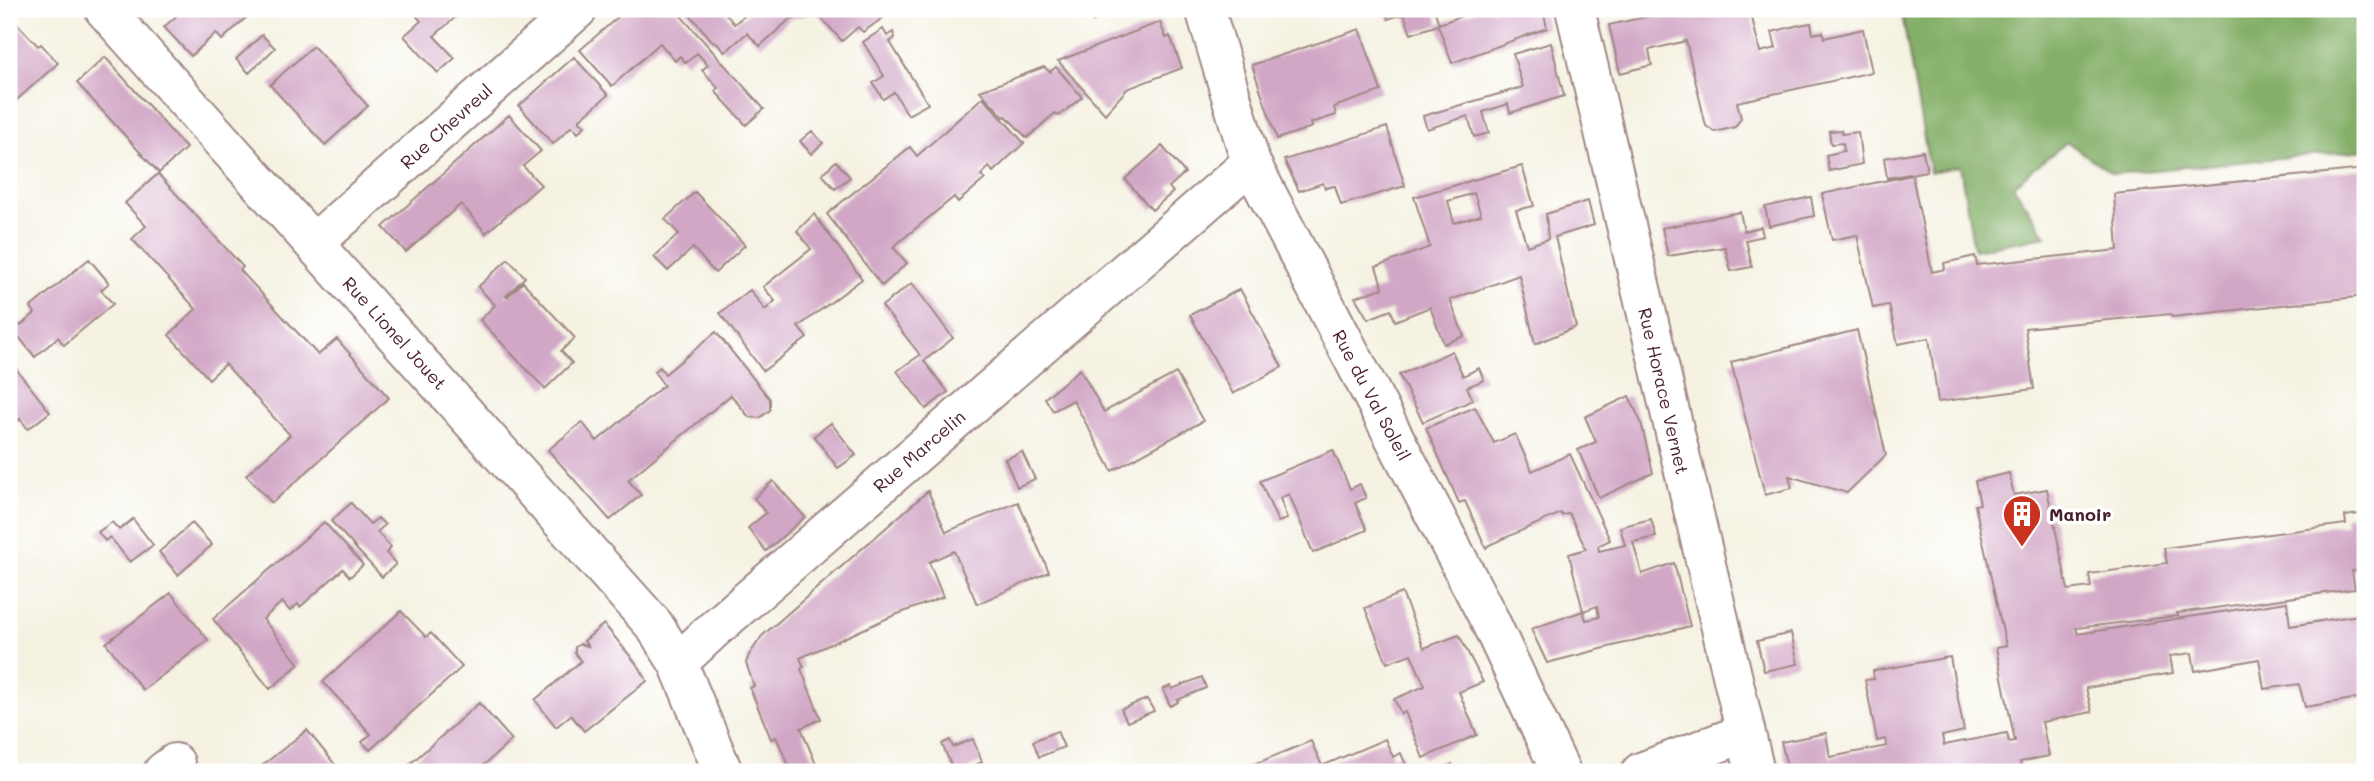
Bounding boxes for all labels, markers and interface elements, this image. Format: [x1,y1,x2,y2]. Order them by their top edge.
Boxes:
street label: Rue Chevreul [395,78,497,174]
street label: Rue Lionel Jouet [338,271,452,395]
street label: Rue Horace Vernet [1633,305,1695,477]
street label: Rue du Val Soleil [1327,325,1417,465]
street label: Rue Marcelin [868,404,970,498]
building icon: Manoir [2001,493,2043,548]
place label: Manoir [2049,502,2111,526]

